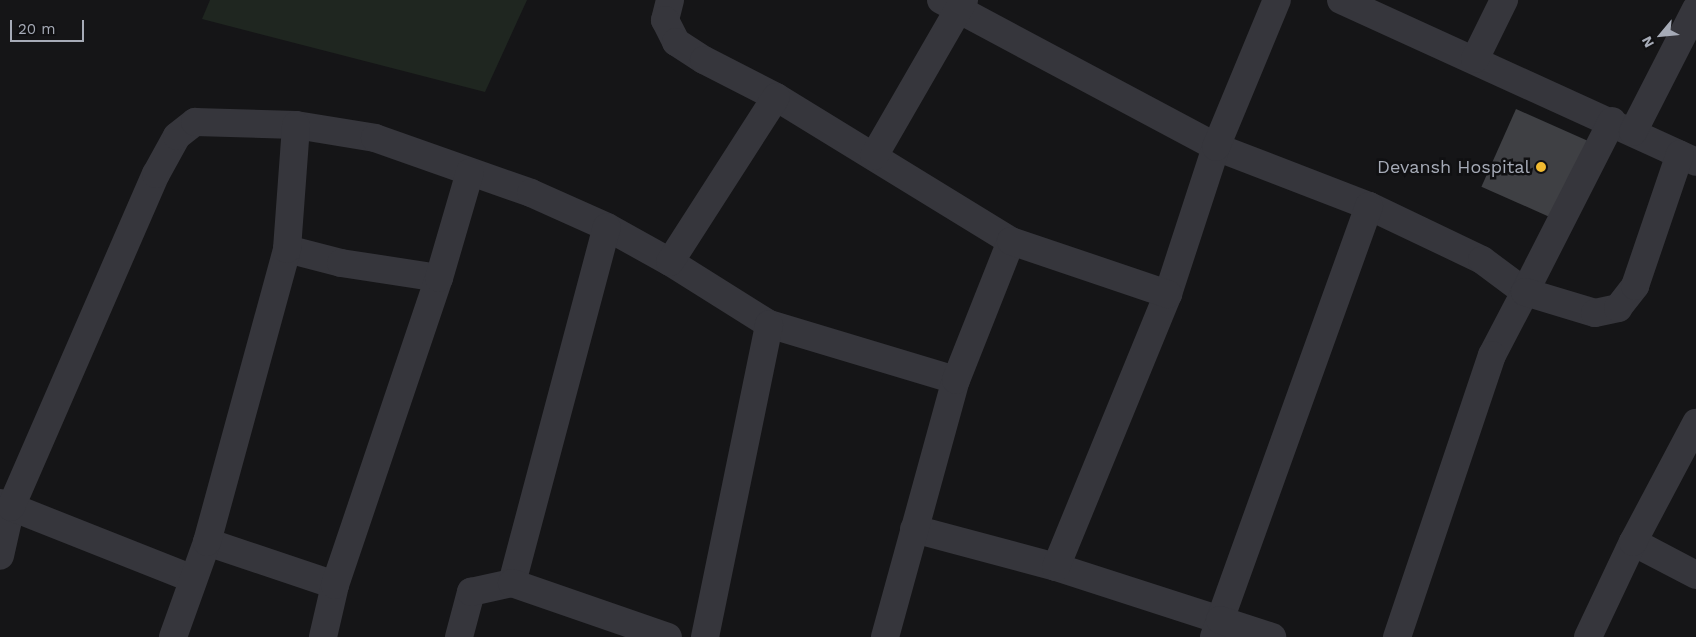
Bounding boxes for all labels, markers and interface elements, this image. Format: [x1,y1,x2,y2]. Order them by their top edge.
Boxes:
scale bar [12,10,86,42]
north arrow [1636,10,1686,60]
text: 20 m [18,20,56,38]
text: N [1638,34,1657,50]
place label: Devansh Hospital [1377,156,1530,178]
marker: Devansh Hospital [1534,160,1548,174]

